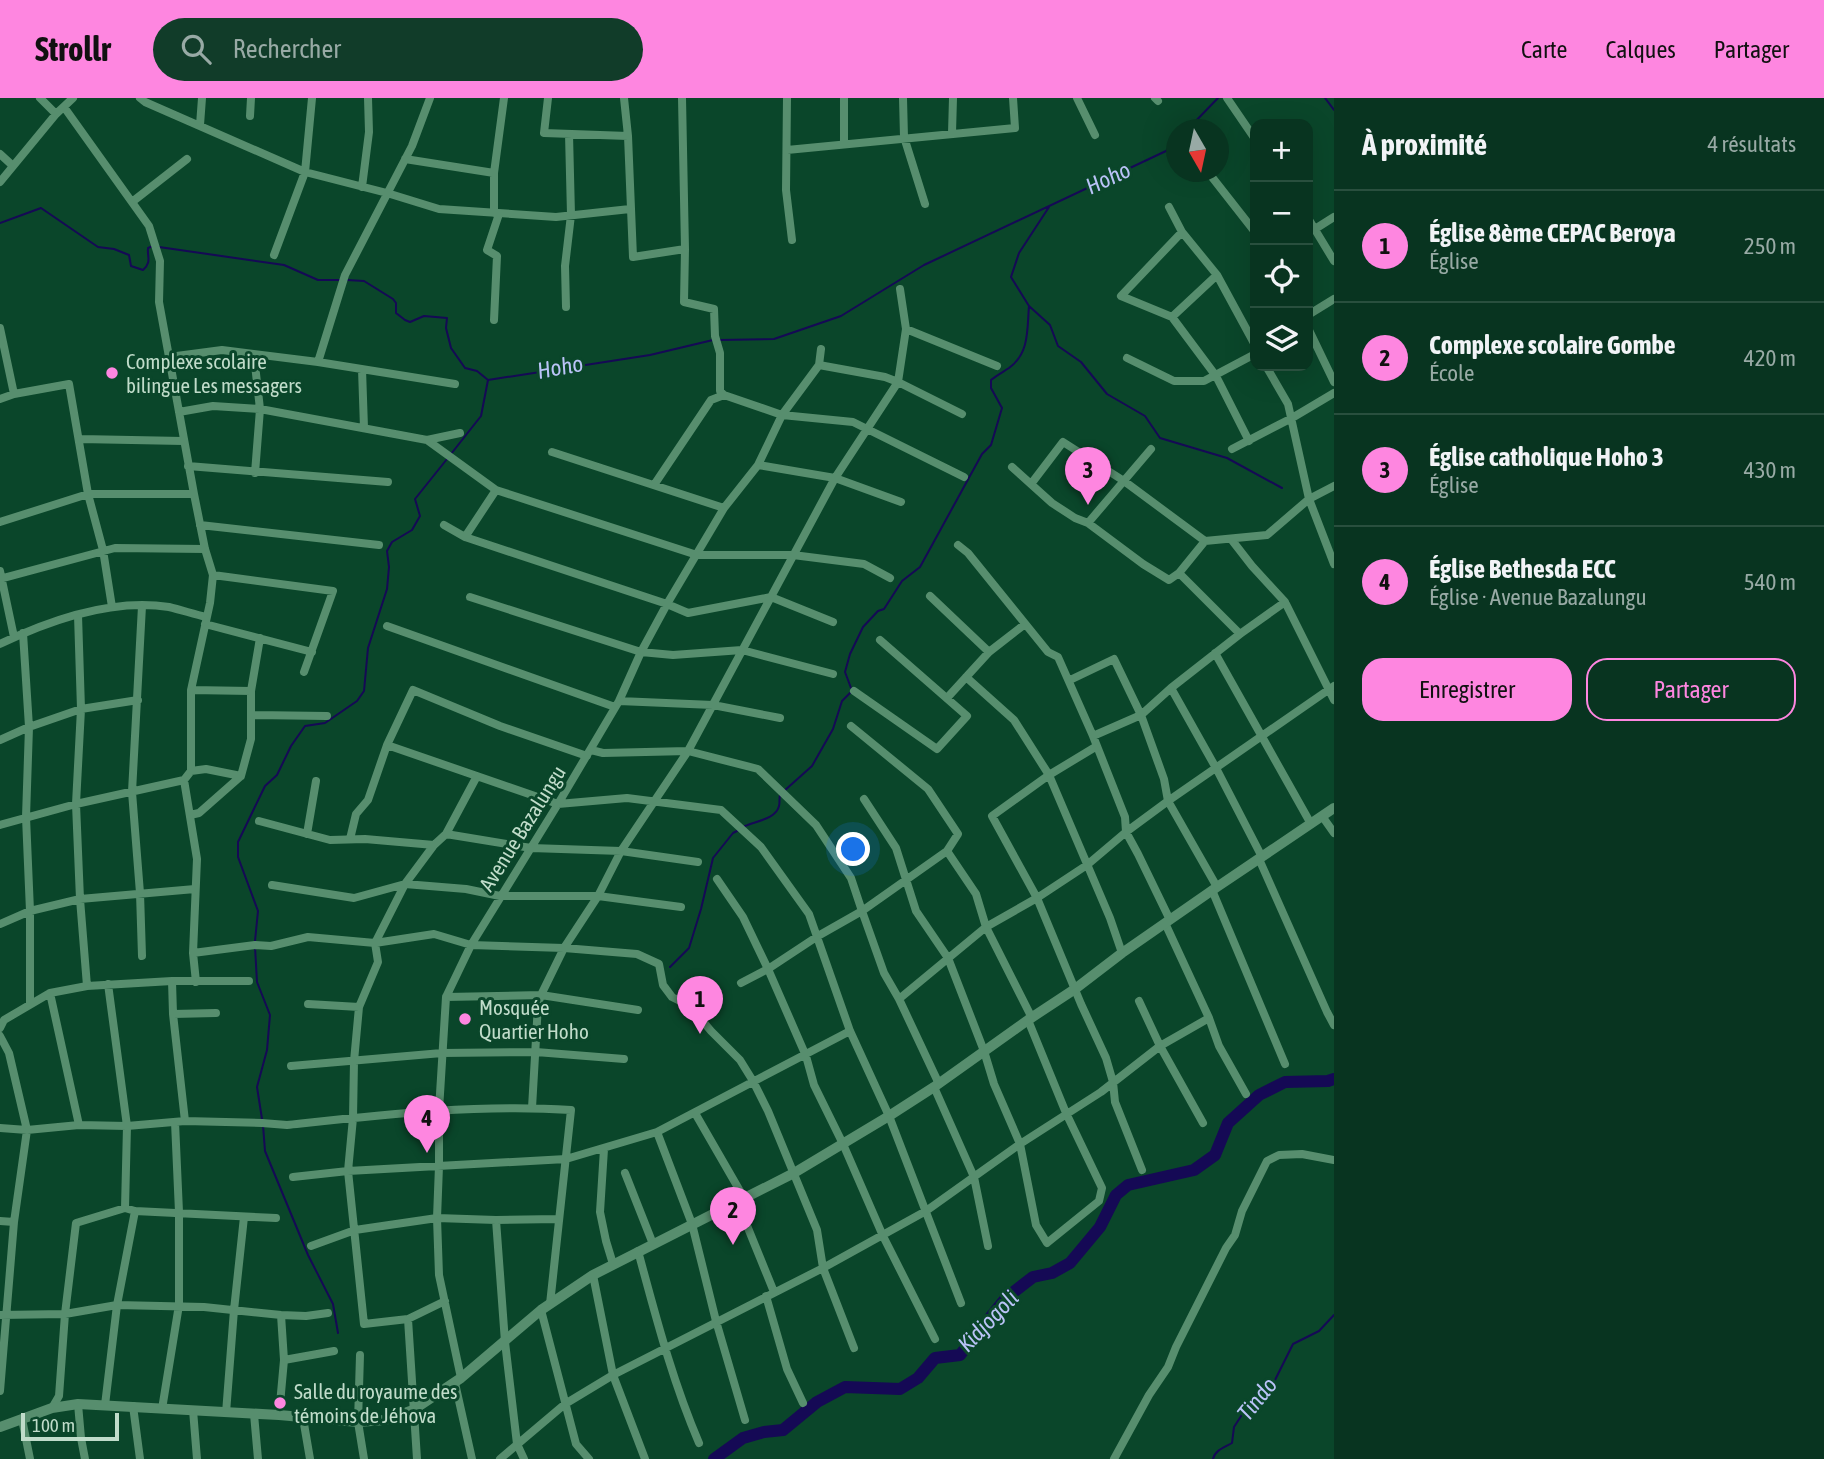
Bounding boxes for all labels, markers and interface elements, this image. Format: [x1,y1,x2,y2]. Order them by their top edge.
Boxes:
search box [153,18,643,81]
text: Strollr [35,30,111,68]
icon: search [177,30,215,68]
text: Rechercher [233,34,341,64]
text: Carte [1521,36,1567,63]
text: Calques [1605,36,1676,63]
text: Partager [1714,36,1789,63]
north arrow [1166,119,1229,182]
map controls [1250,119,1313,371]
button: + [1250,119,1313,182]
text: À proximité [1362,127,1487,161]
text: 4 résultats [1707,131,1796,157]
water label: Hoho [1082,156,1134,200]
button: − [1250,182,1313,245]
text: Église 8ème CEPAC Beroya [1429,218,1676,248]
text: 1 [1380,233,1390,259]
text: 250 m [1744,233,1796,259]
button: locate [1250,245,1313,308]
text: Église [1429,248,1479,274]
button: layers [1250,308,1313,371]
text: Complexe scolaire Gombe [1429,330,1676,360]
text: 2 [1380,345,1390,371]
text: 420 m [1744,345,1796,371]
place label: Complexe scolaire bilingue Les messagers [126,349,302,397]
water label: Hoho [535,350,585,384]
text: École [1429,360,1474,386]
marker: Complexe scolaire bilingue Les messagers [104,365,120,381]
text: Église catholique Hoho 3 [1429,442,1664,472]
pin: 3 [1065,447,1111,505]
text: 3 [1380,457,1390,483]
text: 430 m [1744,457,1796,483]
text: Église [1429,472,1479,498]
text: Église Bethesda ECC [1429,554,1616,584]
text: 4 [1380,569,1390,595]
text: 540 m [1744,569,1796,595]
text: Église · Avenue Bazalungu [1429,584,1647,610]
button: Enregistrer [1362,658,1572,721]
button: Partager [1586,658,1796,721]
street label: Avenue Bazalungu [474,761,570,895]
your location [836,832,870,866]
pin: 1 [677,976,723,1034]
place label: Mosquée Quartier Hoho [479,995,589,1043]
marker: Mosquée Quartier Hoho [457,1011,473,1027]
pin: 4 [404,1095,450,1153]
pin: 2 [710,1187,756,1245]
water label: Kidjogoli [953,1285,1023,1357]
water label: Tindo [1232,1372,1282,1426]
place label: Salle du royaume des témoins de Jéhova [294,1379,458,1427]
marker: Salle du royaume des témoins de Jéhova [272,1395,288,1411]
scale bar [21,1410,119,1442]
text: 100 m [32,1414,75,1436]

